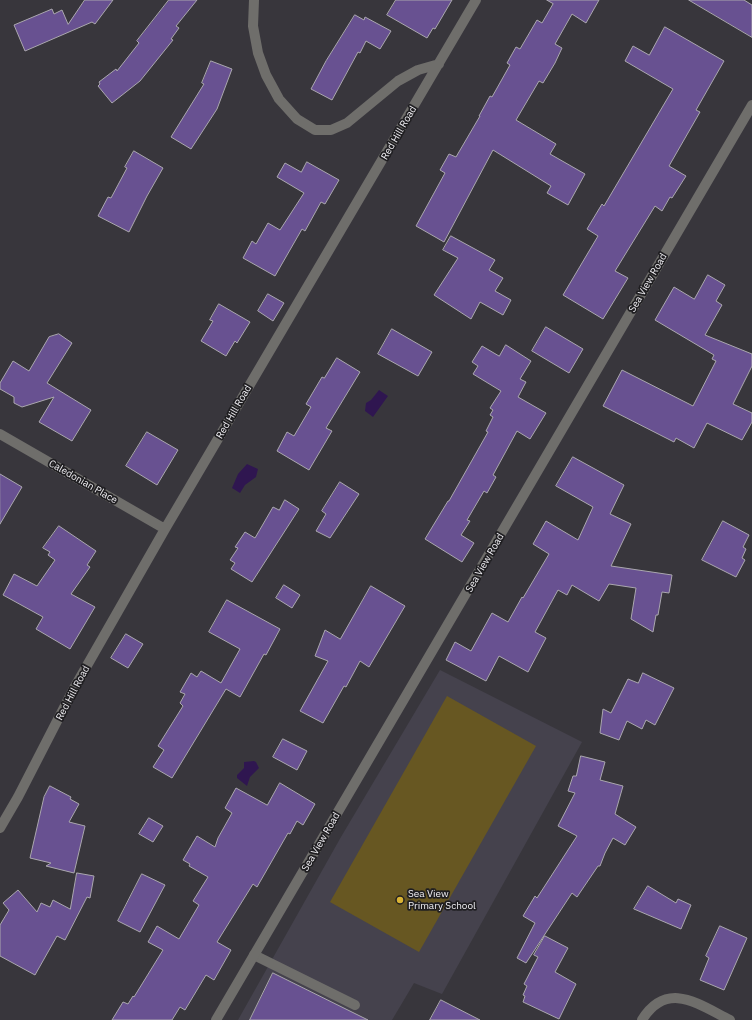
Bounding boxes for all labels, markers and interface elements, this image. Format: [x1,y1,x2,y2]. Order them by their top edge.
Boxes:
street label: Red Hill Road [379,104,419,162]
street label: Sea View Road [626,251,670,315]
street label: Red Hill Road [214,383,254,441]
street label: Caledonian Place [47,457,119,507]
street label: Sea View Road [463,531,507,595]
street label: Red Hill Road [54,664,92,722]
street label: Sea View Road [299,810,343,874]
place label: Sea View Primary School [408,888,476,912]
marker: Sea View Primary School [395,895,405,905]

